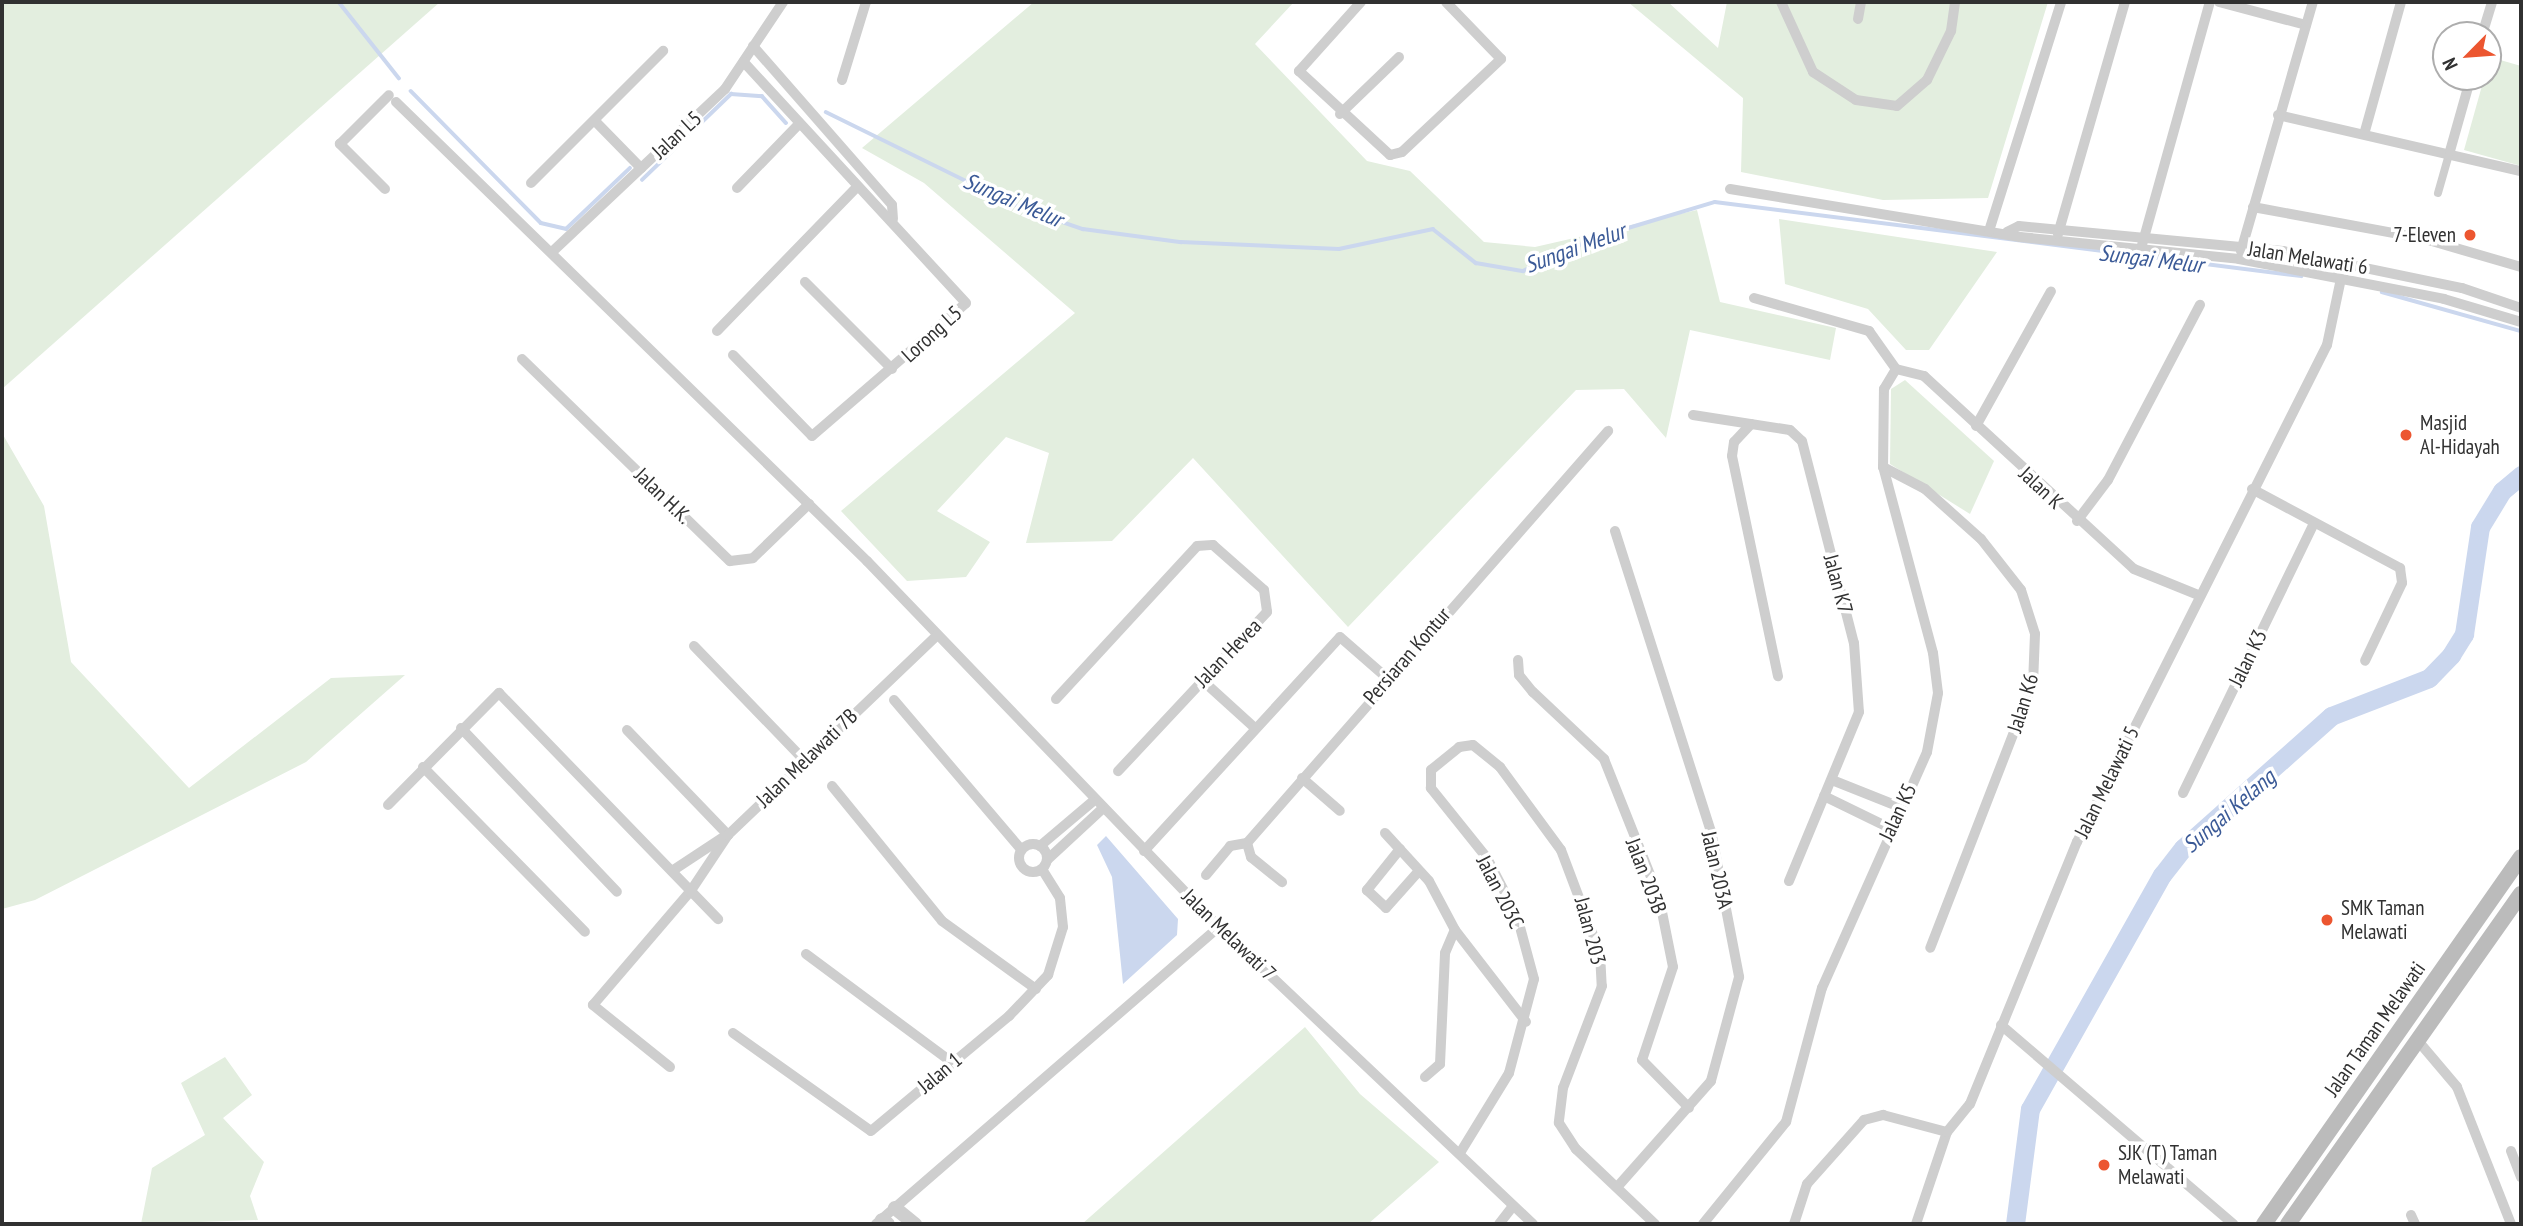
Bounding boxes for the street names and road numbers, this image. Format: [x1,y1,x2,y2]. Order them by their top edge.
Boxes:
street label: Jalan L5 [647,106,707,164]
street label: Jalan Melawati 6 [2246,236,2370,280]
street label: Lorong L5 [897,300,967,368]
street label: Jalan K [2014,461,2068,515]
street label: Jalan H.K. [629,463,697,529]
street label: Jalan K7 [1818,552,1858,616]
street label: Persiaran Kontur [1358,603,1456,709]
street label: Jalan Hevea [1189,614,1267,692]
street label: Jalan K3 [2223,625,2273,691]
street label: Jalan K6 [2002,671,2044,735]
street label: Jalan Melawati 7B [751,704,863,812]
street label: Jalan Melawati 5 [2069,722,2145,842]
street label: Jalan K5 [1874,779,1922,845]
street label: Jalan 203A [1696,829,1738,911]
street label: Jalan 203B [1620,835,1672,917]
street label: Jalan 203C [1471,851,1529,933]
street label: Jalan Melawati 7 [1177,884,1281,986]
street label: Jalan 203 [1569,895,1611,967]
street label: Jalan Taman Melawati [2319,957,2431,1101]
street label: Jalan 1 [913,1047,967,1099]

